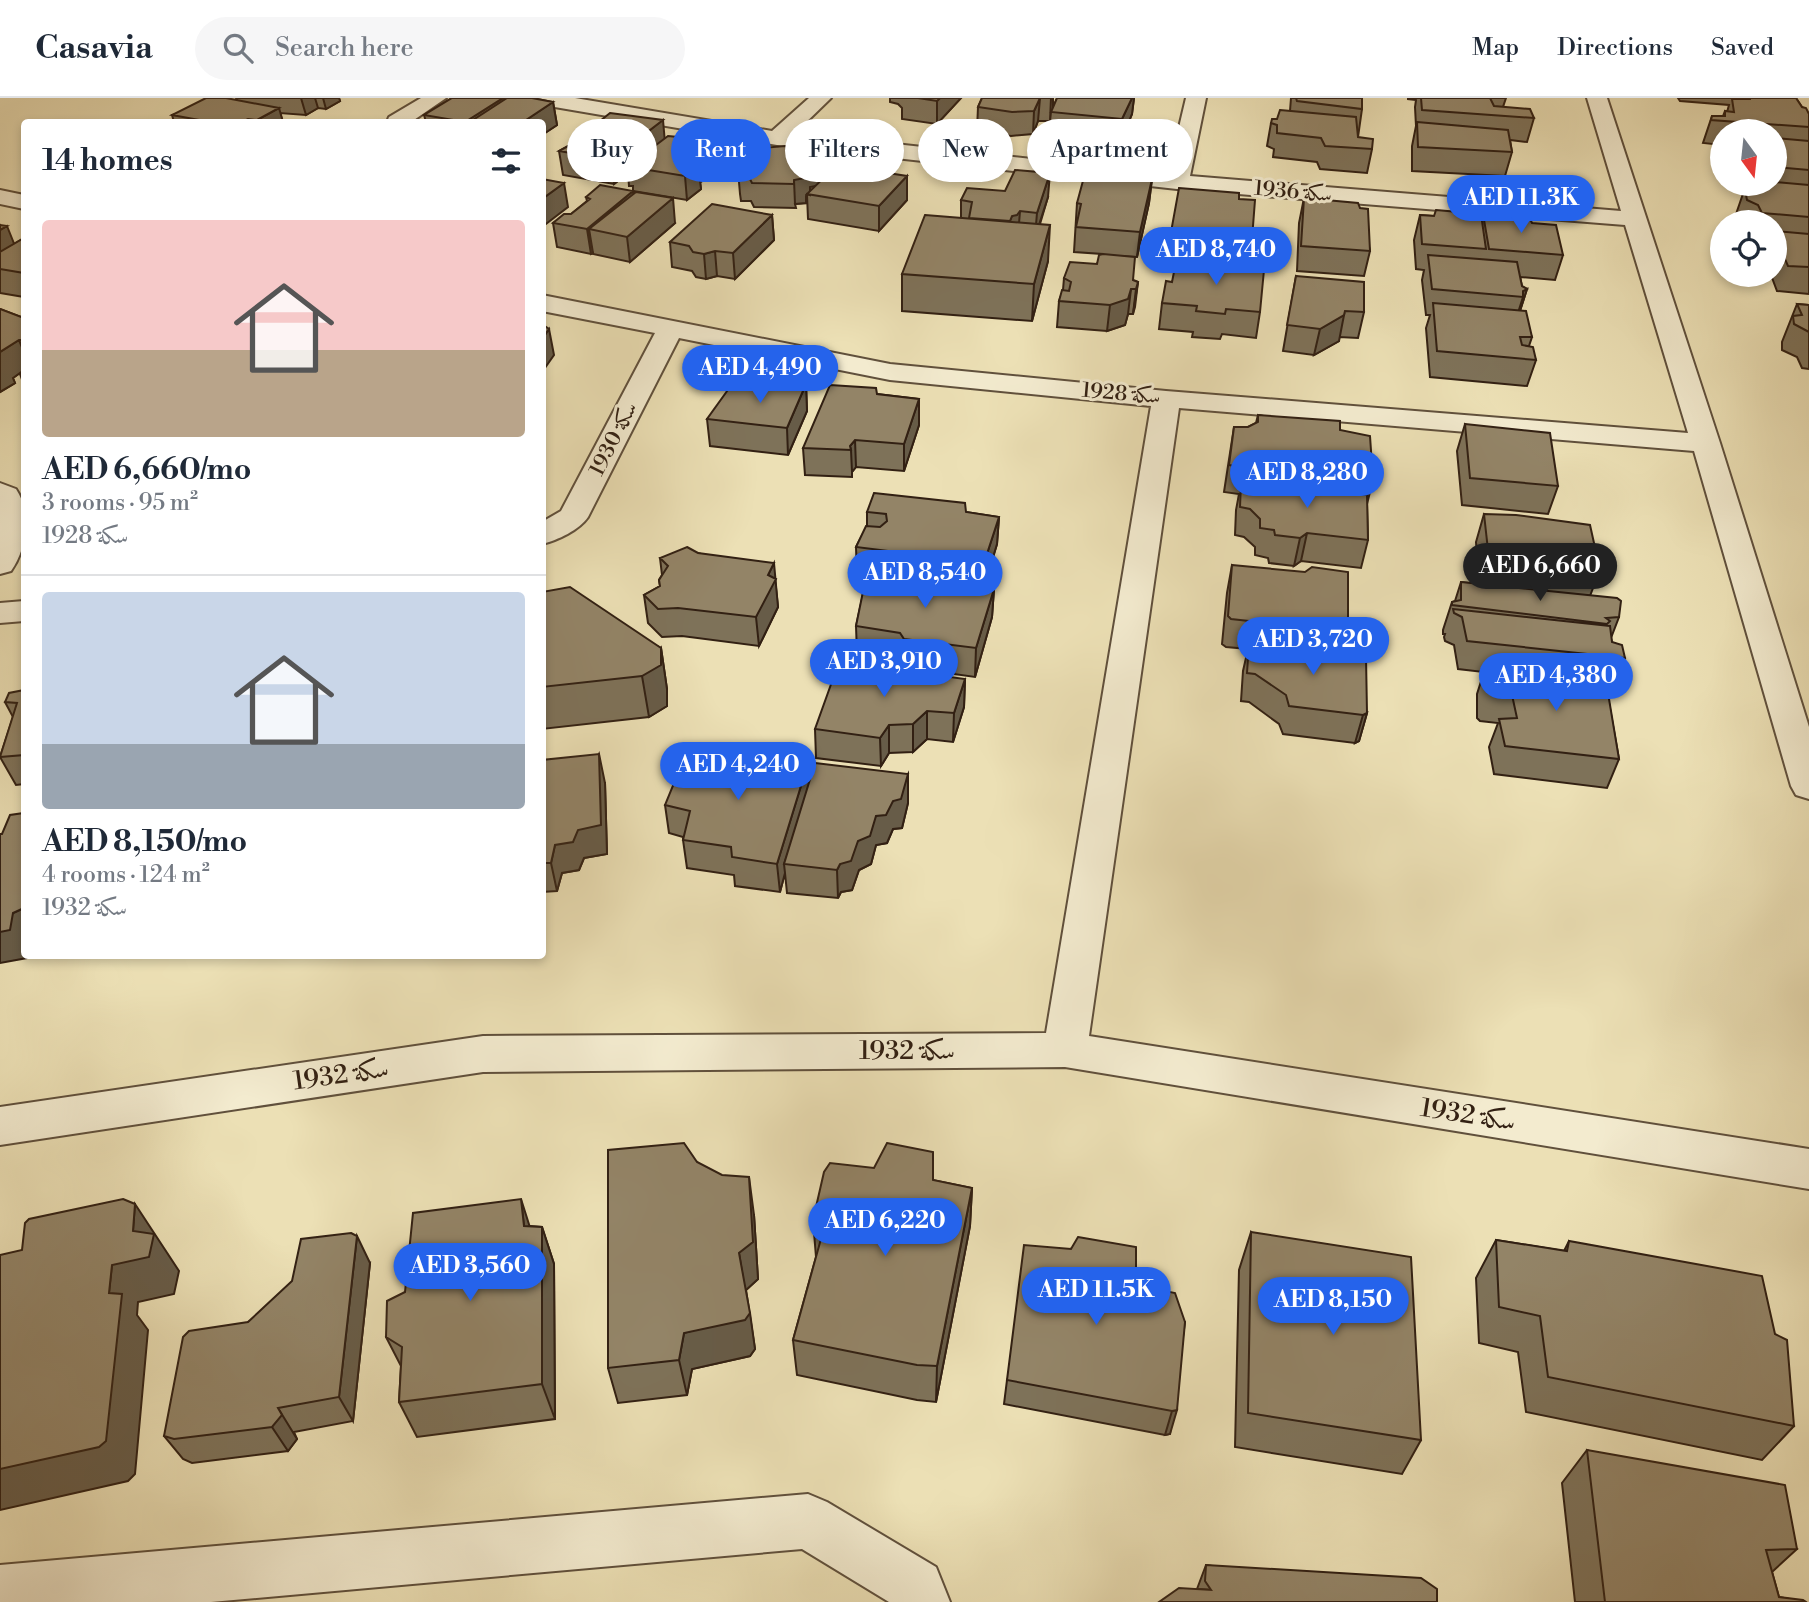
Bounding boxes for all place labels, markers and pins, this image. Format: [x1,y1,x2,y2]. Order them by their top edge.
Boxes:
pin: AED 11.3K [1441,176,1601,235]
pin: AED 8,740 [1136,228,1296,287]
pin: AED 4,490 [680,345,840,405]
pin: AED 8,280 [1227,450,1387,510]
pin: AED 6,660 [1460,544,1620,603]
pin: AED 8,540 [845,550,1005,610]
pin: AED 3,720 [1233,618,1393,677]
pin: AED 3,910 [804,640,964,699]
pin: AED 4,380 [1476,654,1636,713]
pin: AED 4,240 [658,742,818,802]
pin: AED 6,220 [805,1198,965,1258]
pin: AED 3,560 [390,1244,550,1303]
pin: AED 11.5K [1016,1268,1176,1327]
pin: AED 8,150 [1253,1278,1413,1337]

